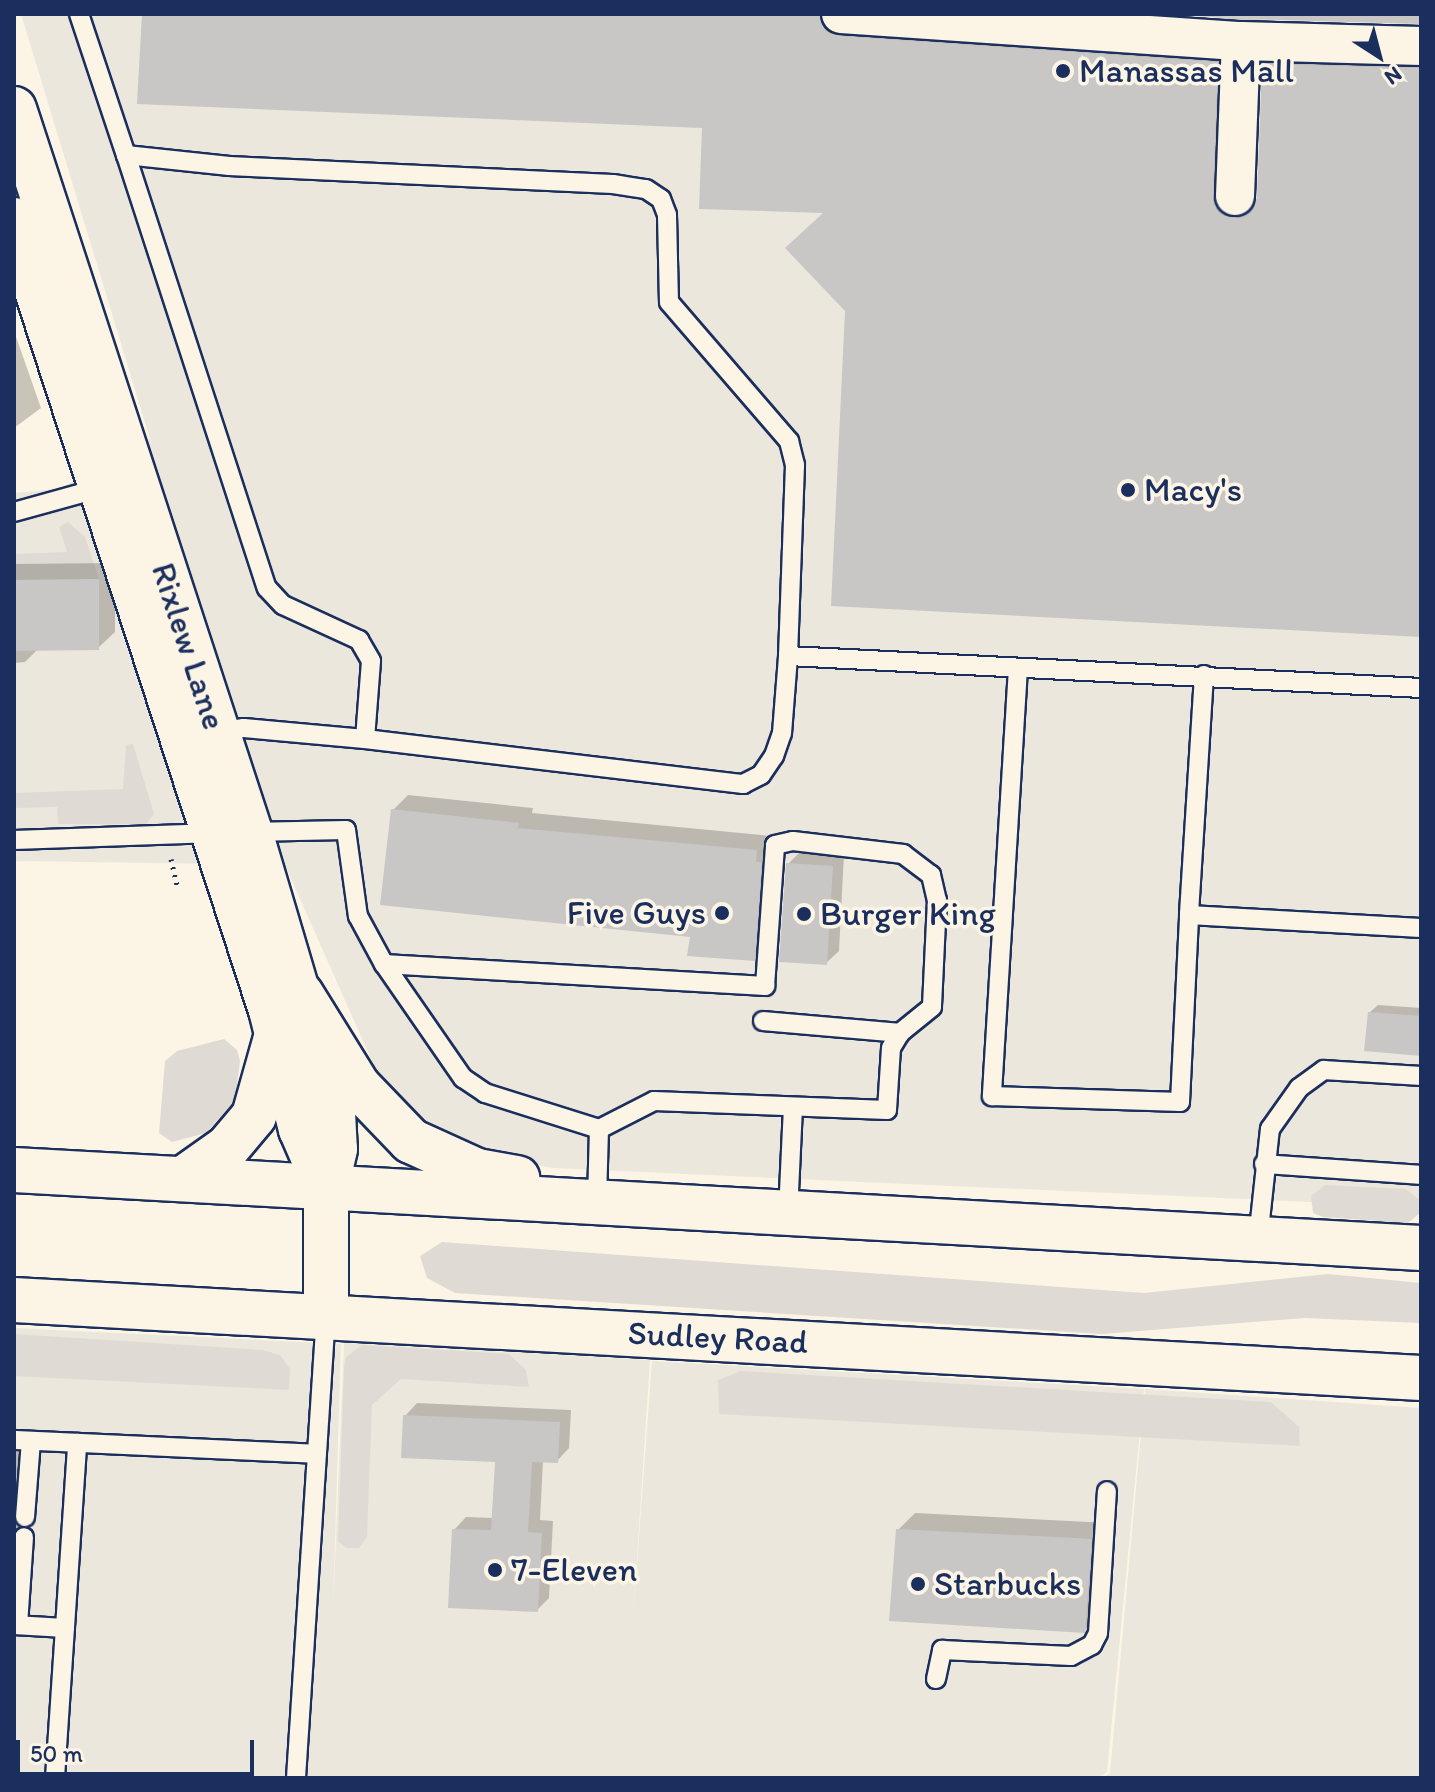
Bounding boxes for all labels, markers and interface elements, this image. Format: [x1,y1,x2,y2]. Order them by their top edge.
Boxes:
north arrow [1339,16,1419,96]
place label: Manassas Mall [1079,51,1294,91]
text: N [1379,61,1407,91]
marker: Manassas Mall [1054,62,1072,80]
place label: Macy's [1144,470,1242,510]
marker: Macy's [1119,481,1137,499]
street label: Rixlew Lane [143,557,235,735]
place label: Five Guys [567,893,706,933]
place label: Burger King [820,894,996,934]
marker: Five Guys [713,904,731,922]
marker: Burger King [795,905,813,923]
street label: Sudley Road [627,1312,809,1362]
place label: 7-Eleven [511,1550,637,1590]
marker: 7-Eleven [486,1561,504,1579]
place label: Starbucks [934,1564,1081,1604]
marker: Starbucks [909,1575,927,1593]
scale bar [20,1724,258,1774]
text: 50 m [30,1739,83,1768]

